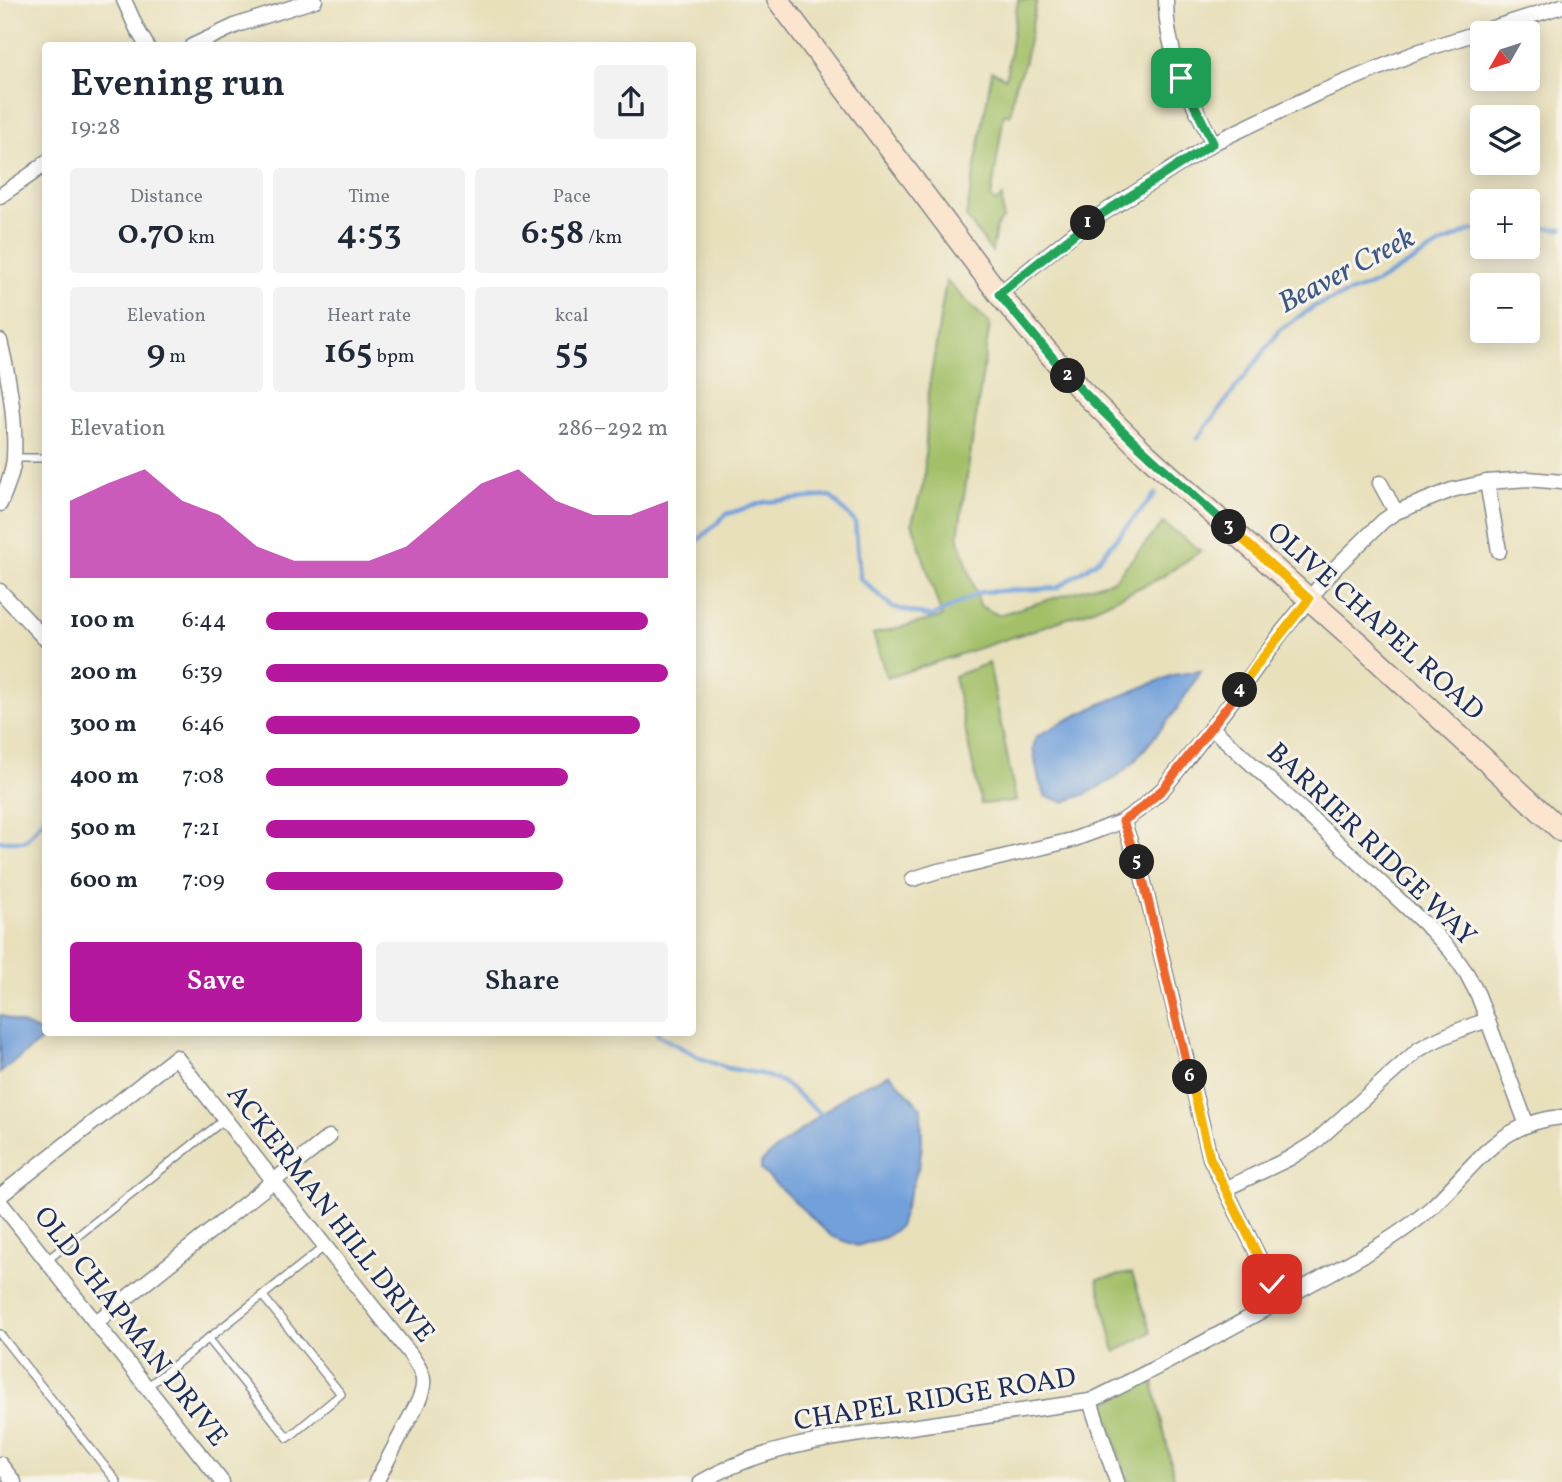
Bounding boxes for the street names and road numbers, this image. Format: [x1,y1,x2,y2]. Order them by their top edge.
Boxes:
street label: OLIVE CHAPEL ROAD [1258,514,1492,730]
street label: BARRIER RIDGE WAY [1257,734,1485,956]
street label: ACKERMAN HILL DRIVE [217,1077,443,1351]
street label: OLD CHAPMAN DRIVE [24,1199,236,1455]
street label: CHAPEL RIDGE ROAD [791,1358,1079,1442]

